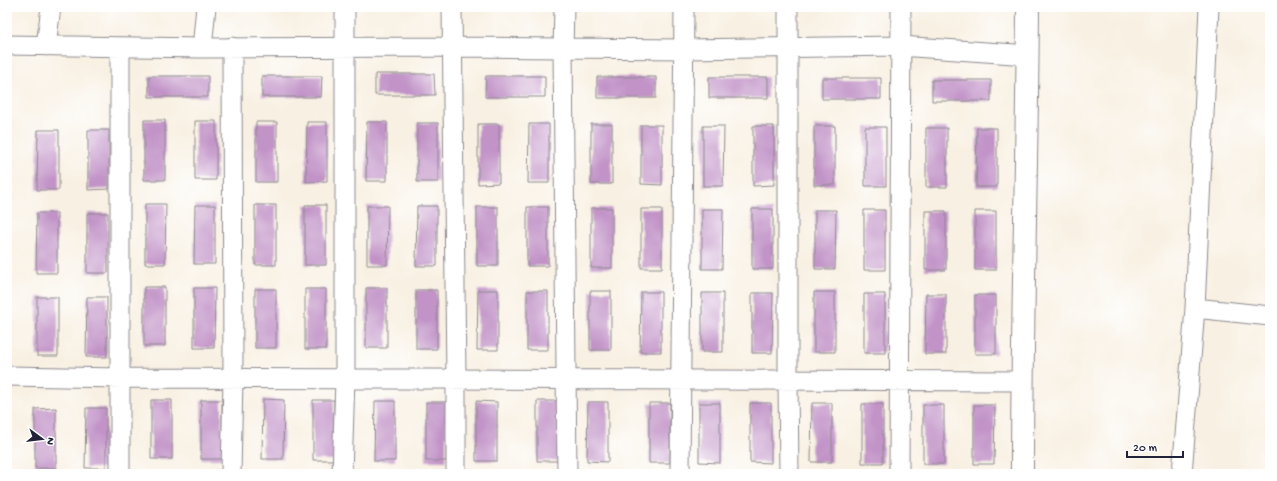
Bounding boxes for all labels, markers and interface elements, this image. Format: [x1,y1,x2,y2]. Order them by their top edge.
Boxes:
north arrow [22,419,62,459]
scale bar [1127,433,1183,459]
text: N [43,436,56,446]
text: 20 m [1133,442,1158,456]

